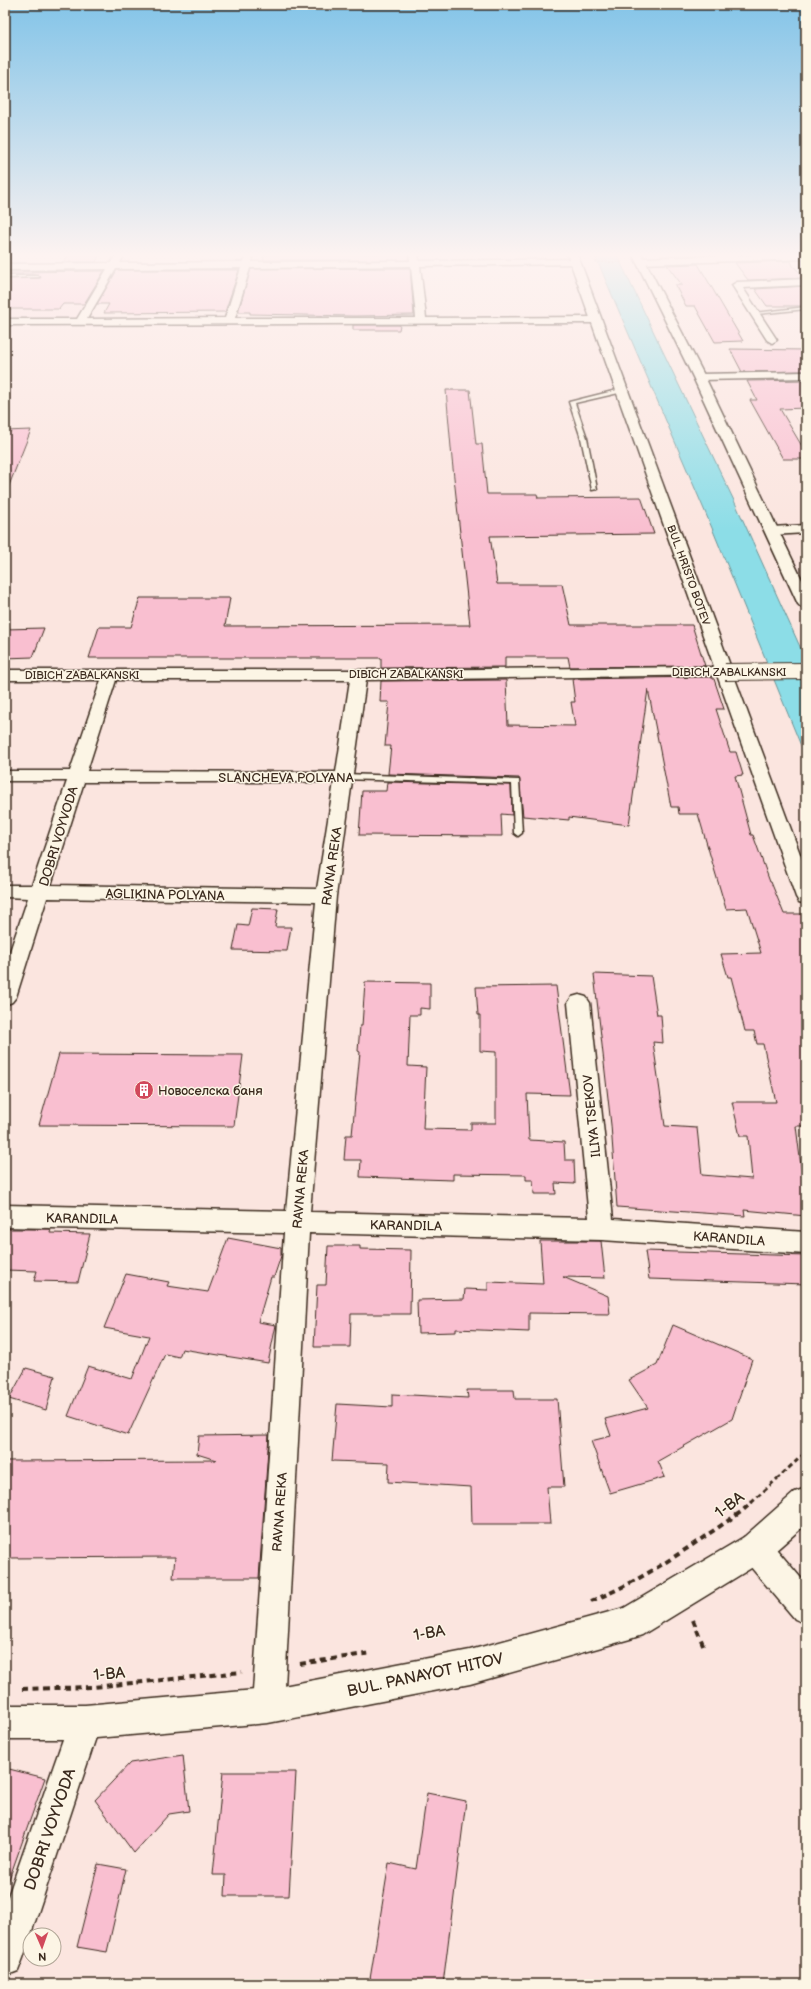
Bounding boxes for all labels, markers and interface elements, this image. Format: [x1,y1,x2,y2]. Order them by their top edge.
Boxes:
street label: BUL. HRISTO BOTEV [664,523,713,627]
street label: DIBICH ZABALKANSKI [672,666,787,679]
street label: DIBICH ZABALKANSKI [349,668,464,681]
street label: DIBICH ZABALKANSKI [25,669,140,682]
street label: SLANCHEVA POLYANA [218,770,354,786]
street label: DOBRI VOYVODA [36,784,82,888]
street label: RAVNA REKA [319,826,345,907]
street label: AGLIKINA POLYANA [105,886,225,904]
street label: ILIYA TSEKOV [580,1074,604,1158]
building icon: Новоселска баня [133,1079,155,1101]
place label: Новоселска баня [158,1083,263,1099]
street label: RAVNA REKA [290,1149,312,1229]
street label: KARANDILA [46,1210,118,1228]
street label: KARANDILA [370,1217,442,1235]
street label: KARANDILA [692,1228,766,1250]
street label: RAVNA REKA [269,1472,291,1552]
street label: 1-ВА [711,1488,749,1522]
street label: 1-ВА [412,1622,447,1645]
street label: BUL. PANAYOT HITOV [345,1650,505,1701]
street label: 1-ВА [92,1664,126,1685]
street label: DOBRI VOYVODA [21,1766,80,1893]
north arrow [22,1927,62,1967]
text: N [38,1950,47,1963]

